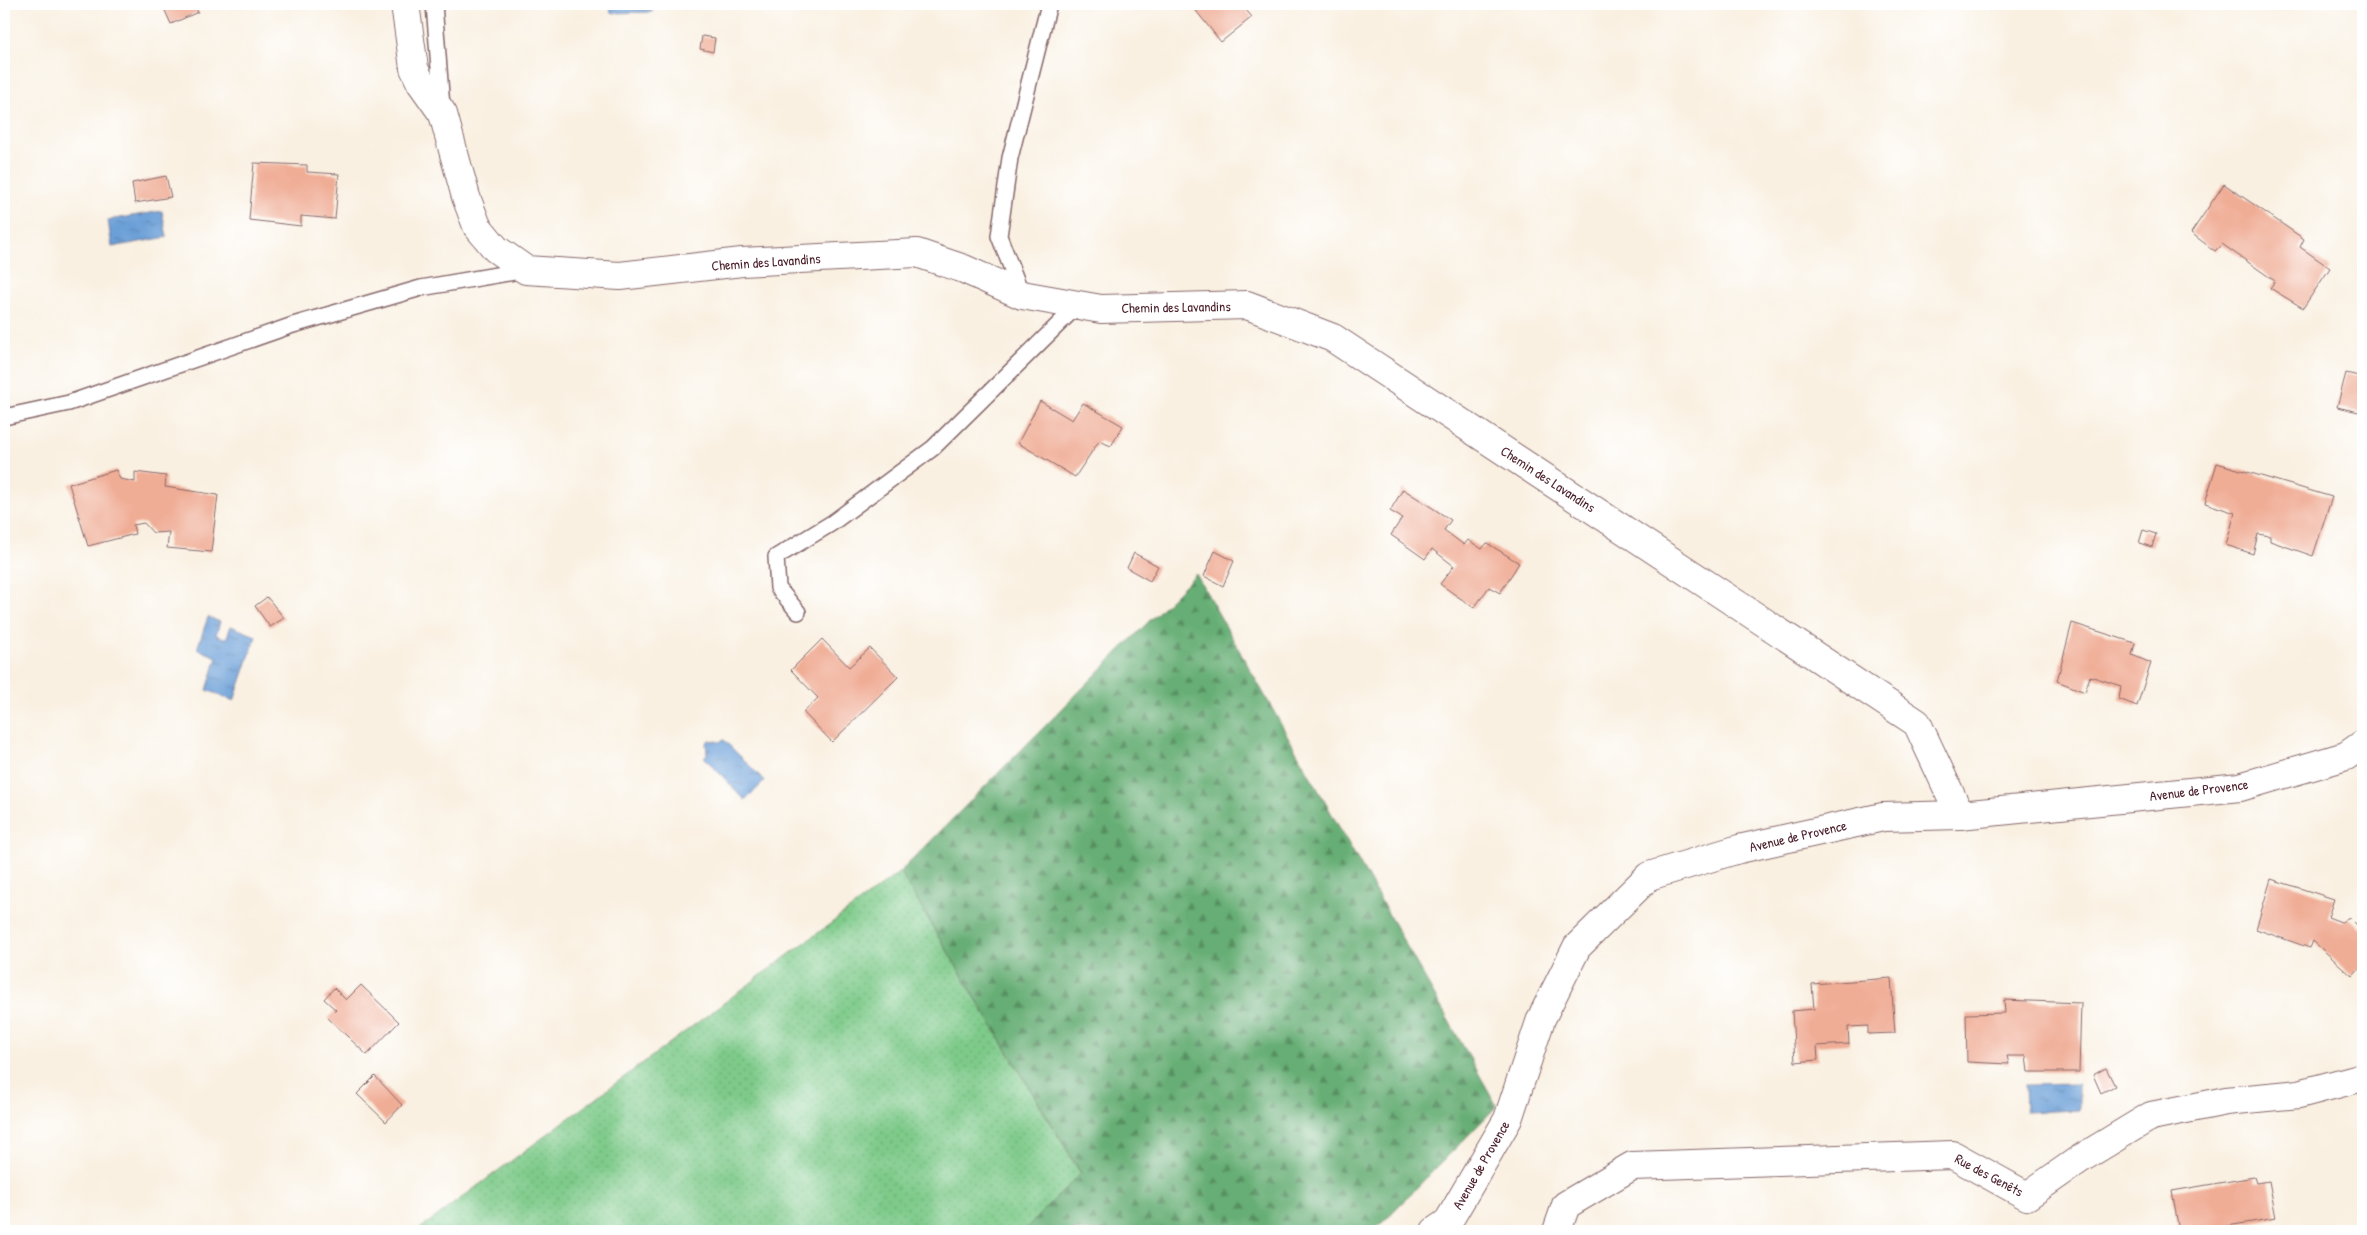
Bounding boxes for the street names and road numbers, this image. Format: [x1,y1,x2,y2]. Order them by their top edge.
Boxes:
street label: Chemin des Lavandins [711,248,821,275]
street label: Chemin des Lavandins [1121,296,1231,317]
street label: Chemin des Lavandins [1497,441,1599,516]
street label: Avenue de Provence [2149,774,2250,805]
street label: Avenue de Provence [1747,815,1849,856]
street label: Avenue de Provence [1448,1117,1514,1212]
street label: Rue des Genêts [1952,1149,2027,1201]

